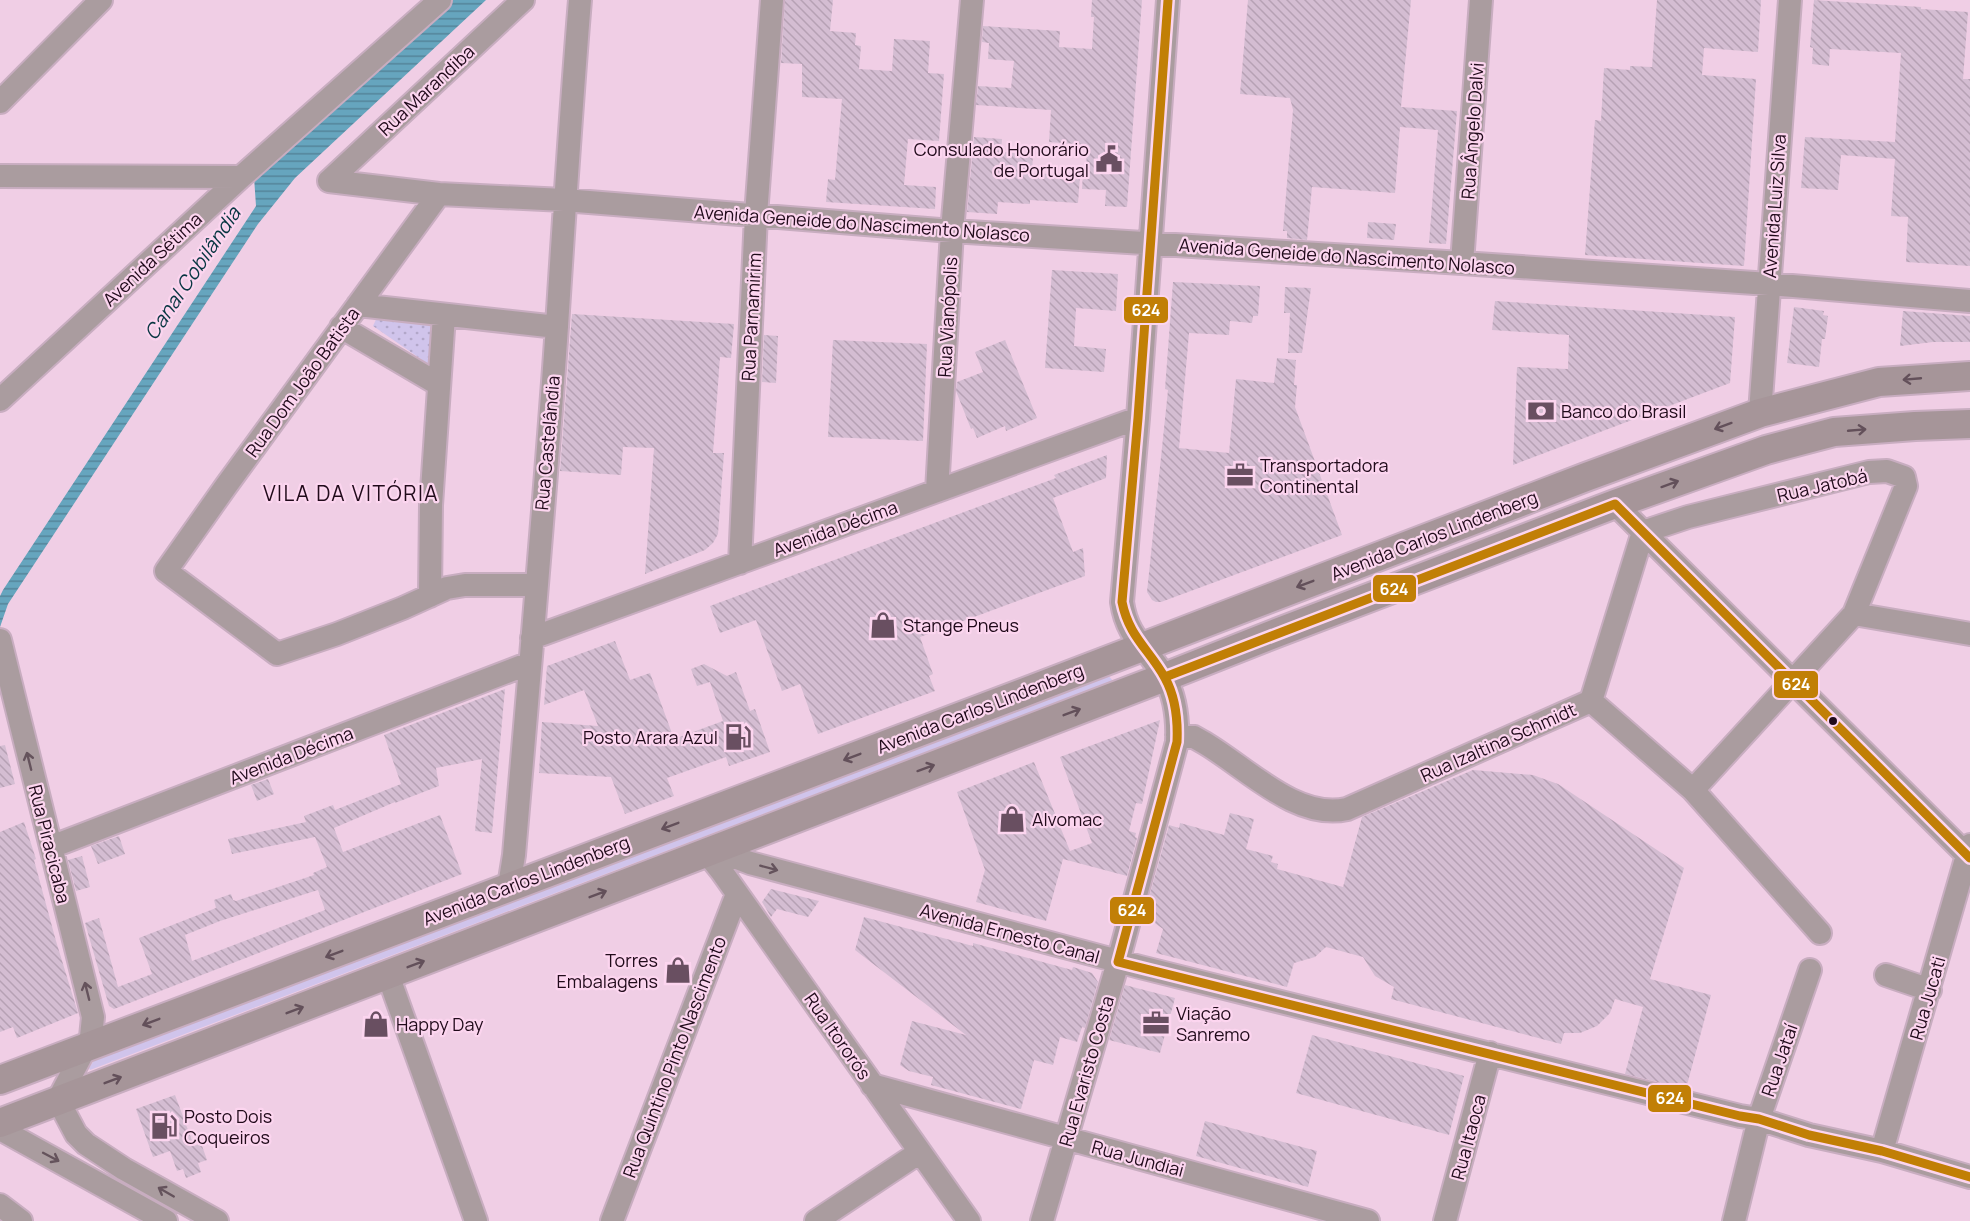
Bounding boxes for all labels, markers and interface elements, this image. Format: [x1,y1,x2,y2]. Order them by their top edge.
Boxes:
street label: Rua Marandiba [373,39,479,141]
street label: Rua Ângelo Dalvi [1455,62,1489,200]
street label: Avenida Luiz Silva [1757,133,1791,279]
place label: Consulado Honorário de Portugal [914,137,1089,182]
public building icon: Consulado Honorário de Portugal [1094,144,1124,174]
street label: Avenida Geneide do Nascimento Nolasco [693,199,1031,247]
water label: Canal Cobilândia [137,200,247,345]
street label: Avenida Sétima [97,207,207,311]
street label: Avenida Geneide do Nascimento Nolasco [1178,232,1516,280]
street label: Rua Parnamirim [736,252,766,382]
street label: Rua Vianópolis [932,256,962,378]
line badge: 624 [1123,296,1169,324]
text: 624 [1132,299,1160,321]
street label: Rua Dom João Batista [240,302,364,462]
one-way arrow [1902,374,1922,385]
street label: Rua Castelândia [529,375,565,511]
bank icon: Banco do Brasil [1526,396,1556,426]
place label: Banco do Brasil [1561,399,1687,423]
one-way arrow [1714,421,1733,432]
one-way arrow [1846,424,1866,435]
place label: Transportadora Continental [1260,453,1389,498]
office icon: Transportadora Continental [1225,460,1255,490]
street label: Rua Jatobá [1774,463,1870,507]
one-way arrow [1660,478,1679,489]
district label: VILA DA VITÓRIA [263,479,439,507]
street label: Avenida Carlos Lindenberg [1327,484,1541,586]
street label: Avenida Décima [770,494,900,562]
line badge: 624 [1372,574,1417,603]
text: 624 [1380,578,1408,600]
one-way arrow [1296,579,1315,590]
shop icon: Stange Pneus [868,610,898,640]
place label: Stange Pneus [903,613,1019,637]
street label: Avenida Carlos Lindenberg [873,657,1087,759]
line badge: 624 [1773,670,1819,699]
text: 624 [1782,673,1810,695]
street label: Rua Izaltina Schmidt [1416,697,1580,787]
one-way arrow [1062,706,1081,717]
unlabelled marker [1827,715,1839,727]
street label: Avenida Décima [226,720,356,790]
fuel station icon: Posto Arara Azul [723,722,753,752]
place label: Posto Arara Azul [583,725,718,749]
one-way arrow [23,752,35,771]
one-way arrow [844,752,862,763]
one-way arrow [916,761,934,772]
street label: Rua Piracicaba [24,782,76,906]
shop icon: Alvomac [997,804,1027,834]
place label: Alvomac [1032,807,1102,831]
one-way arrow [661,821,680,832]
street label: Avenida Carlos Lindenberg [419,829,633,931]
one-way arrow [760,863,779,874]
one-way arrow [588,888,606,899]
line badge: 624 [1109,896,1155,925]
street label: Avenida Ernesto Canal [917,897,1103,969]
text: 624 [1118,899,1146,921]
street label: Rua Quintino Pinto Nascimento [617,933,731,1181]
place label: Torres Embalagens [557,948,658,993]
one-way arrow [325,949,343,960]
street label: Rua Jucati [1904,953,1950,1043]
shop icon: Torres Embalagens [663,955,693,985]
one-way arrow [406,958,424,969]
one-way arrow [80,982,92,1001]
street label: Rua Itororós [799,988,877,1084]
street label: Rua Evaristo Costa [1053,993,1119,1149]
place label: Viação Sanremo [1176,1001,1250,1046]
one-way arrow [286,1004,304,1015]
office icon: Viação Sanremo [1141,1008,1171,1038]
shop icon: Happy Day [361,1009,391,1039]
place label: Happy Day [396,1012,484,1036]
one-way arrow [142,1017,161,1028]
street label: Rua Jataí [1755,1020,1803,1100]
one-way arrow [103,1074,122,1085]
line badge: 624 [1647,1084,1692,1113]
text: 624 [1656,1087,1684,1109]
street label: Rua Itaoca [1445,1092,1491,1182]
place label: Posto Dois Coqueiros [184,1104,272,1149]
fuel station icon: Posto Dois Coqueiros [149,1111,179,1141]
street label: Rua Jundiai [1089,1134,1187,1182]
one-way arrow [42,1152,60,1163]
one-way arrow [157,1186,175,1197]

